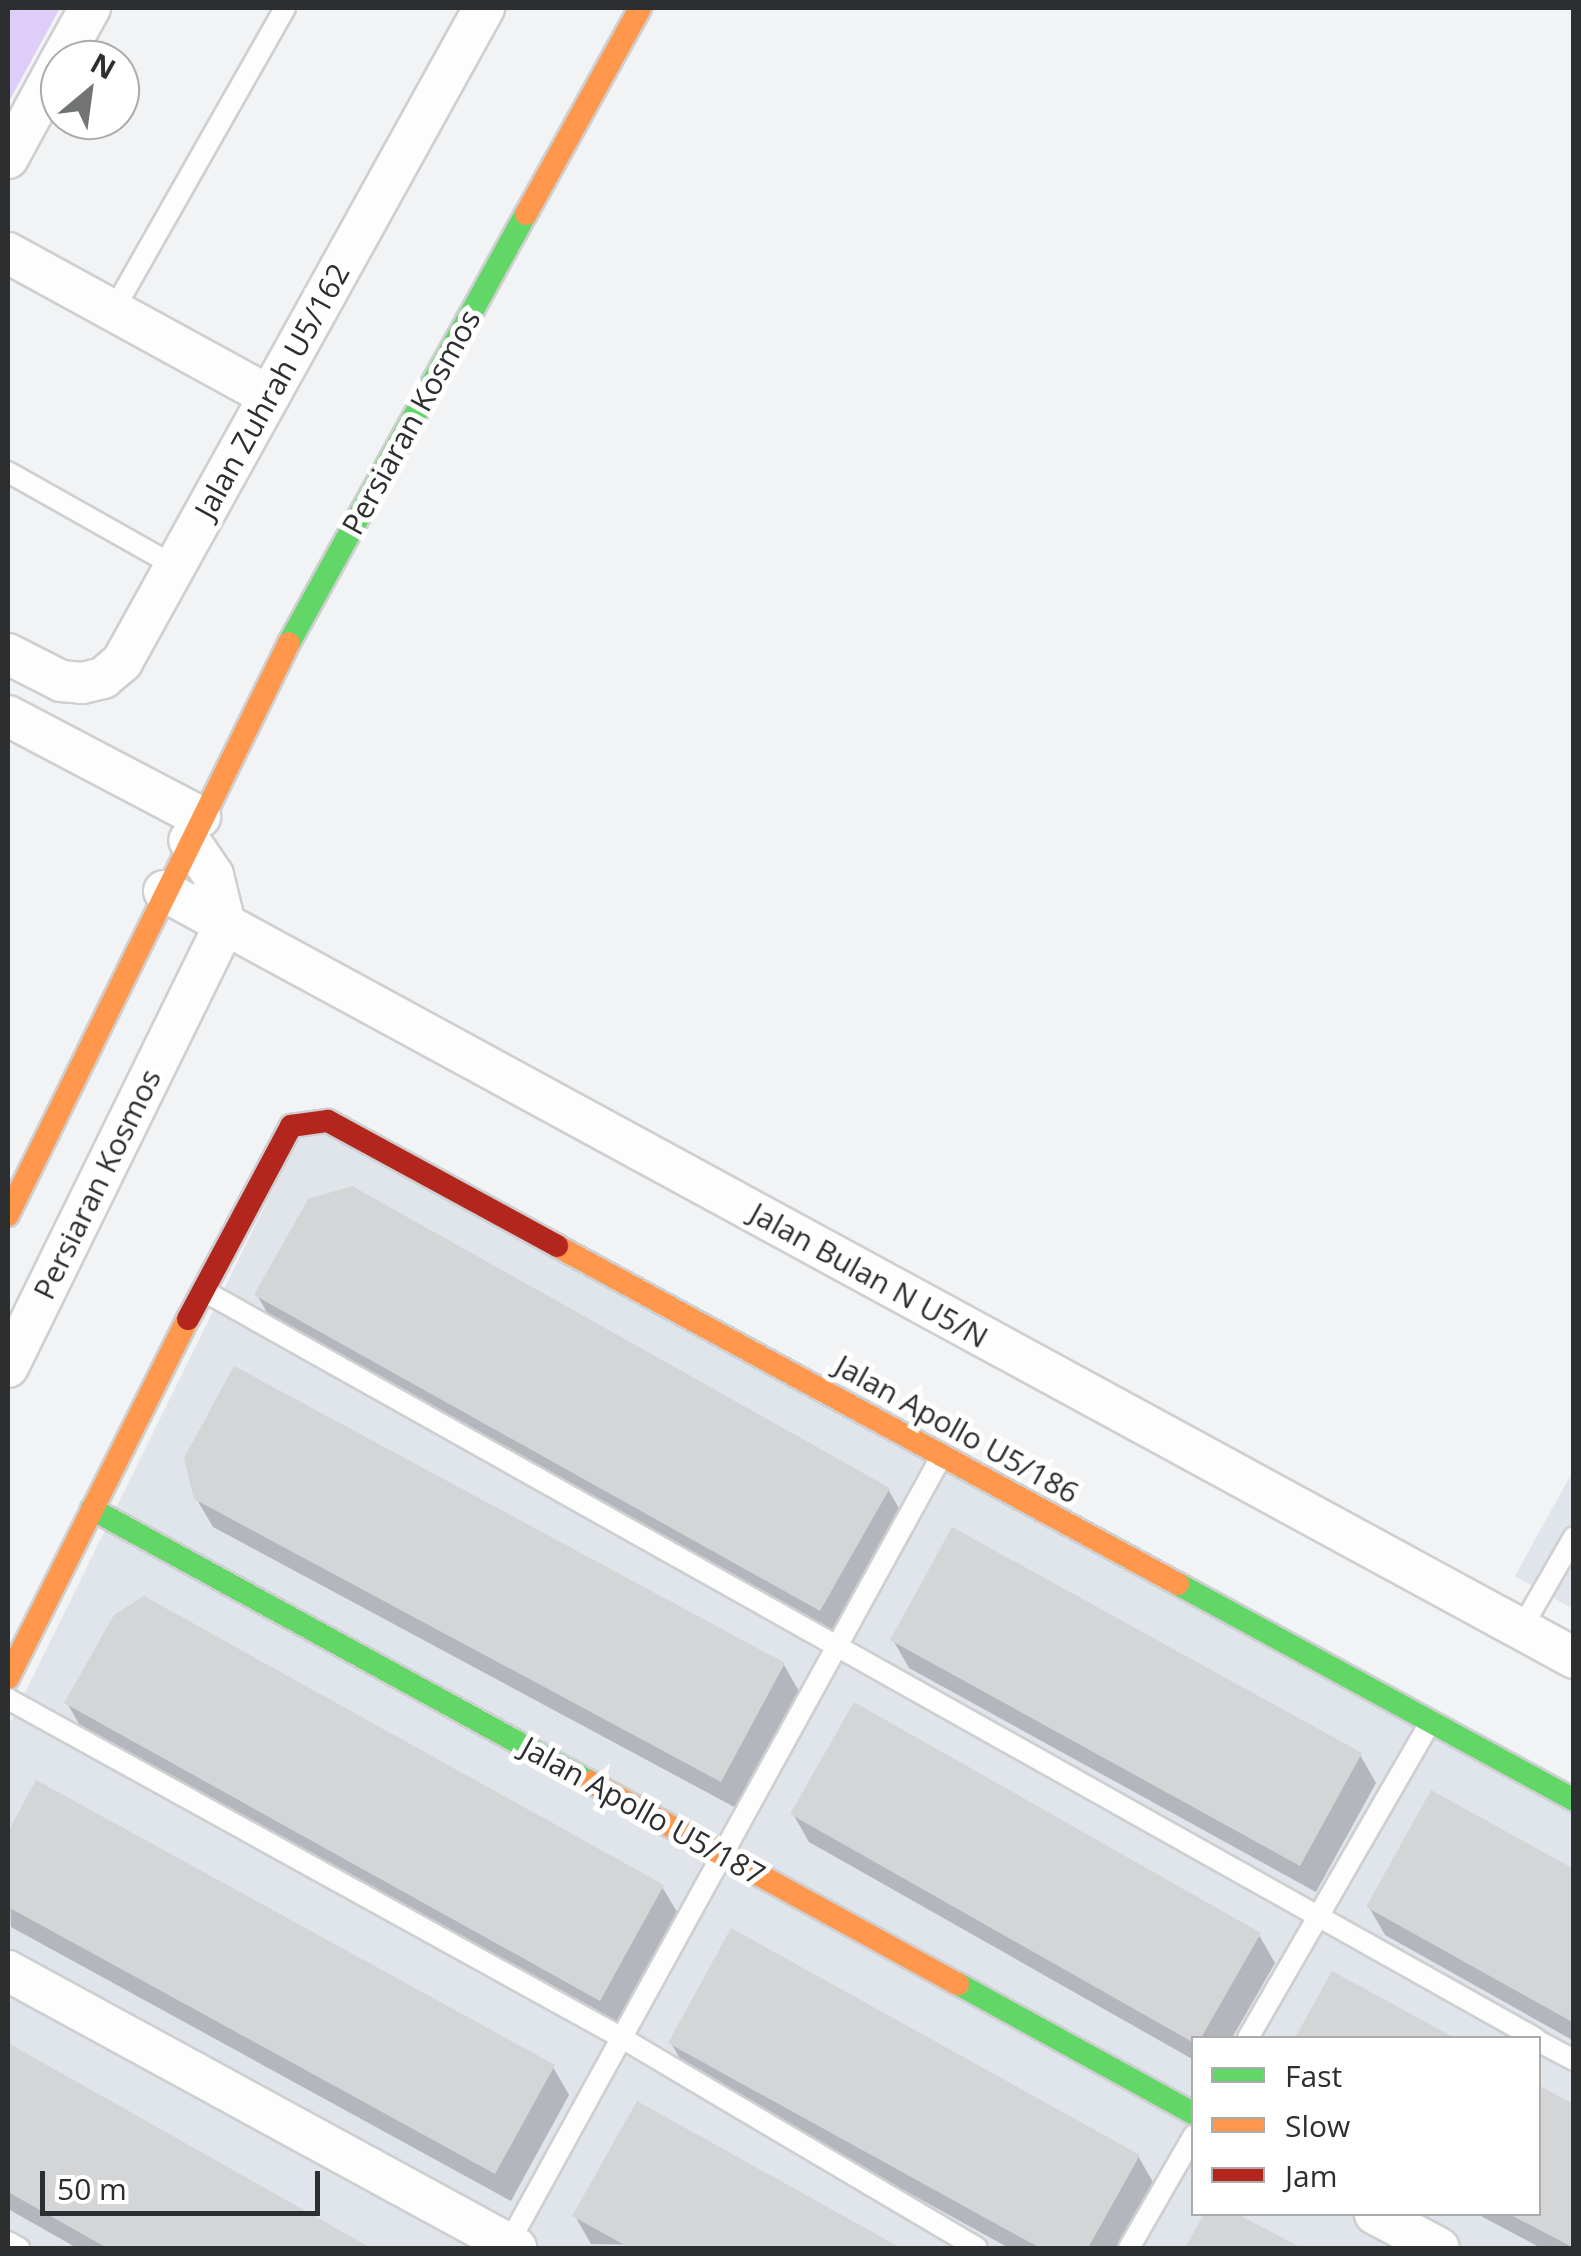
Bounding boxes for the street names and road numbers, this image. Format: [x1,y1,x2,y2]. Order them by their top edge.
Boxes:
street label: Jalan Zuhrah U5/162 [187,257,357,525]
street label: Persiaran Kosmos [334,303,488,541]
street label: Persiaran Kosmos [26,1063,168,1305]
street label: Jalan Bulan N U5/N [744,1195,994,1355]
street label: Jalan Apollo U5/186 [829,1347,1085,1511]
street label: Jalan Apollo U5/187 [515,1729,771,1893]

